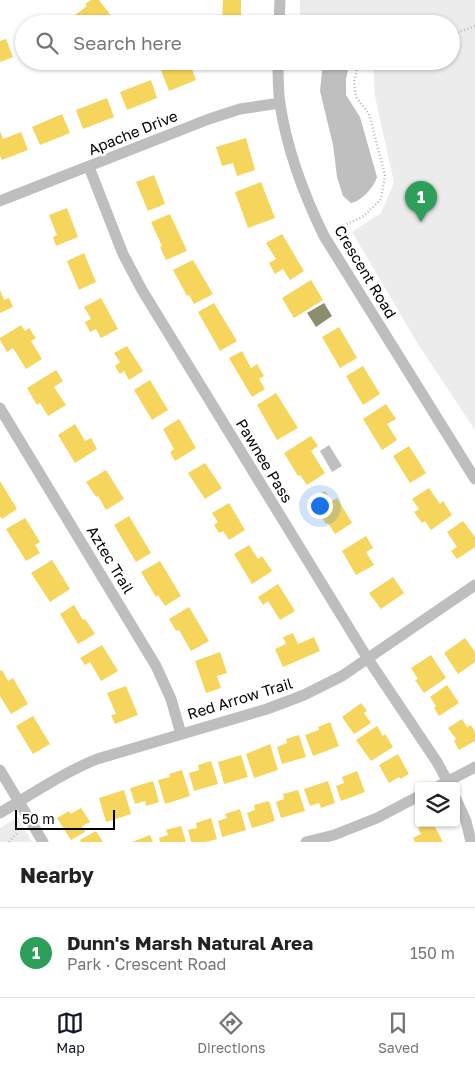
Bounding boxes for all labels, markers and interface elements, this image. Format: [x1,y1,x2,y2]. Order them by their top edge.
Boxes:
search box [15,15,460,70]
icon: search [33,29,61,57]
text: Search here [73,31,182,54]
street label: Apache Drive [85,106,180,158]
pin: 1 [405,181,437,222]
street label: Crescent Road [331,222,401,321]
street label: Pawnee Pass [233,415,297,506]
your location [307,493,333,519]
street label: Aztec Trail [84,522,138,597]
street label: Red Arrow Trail [185,673,295,723]
map controls [415,782,460,827]
button: layers [415,782,460,827]
scale bar [15,807,115,830]
text: 50 m [22,810,55,827]
text: Nearby [20,862,94,888]
text: Dunn's Marsh Natural Area [67,931,313,954]
text: 1 [32,943,40,963]
text: 150 m [410,943,455,963]
text: Park · Crescent Road [67,954,226,974]
tab: Map [56,1009,85,1056]
tab: Directions [197,1009,266,1056]
tab: Saved [378,1009,419,1056]

